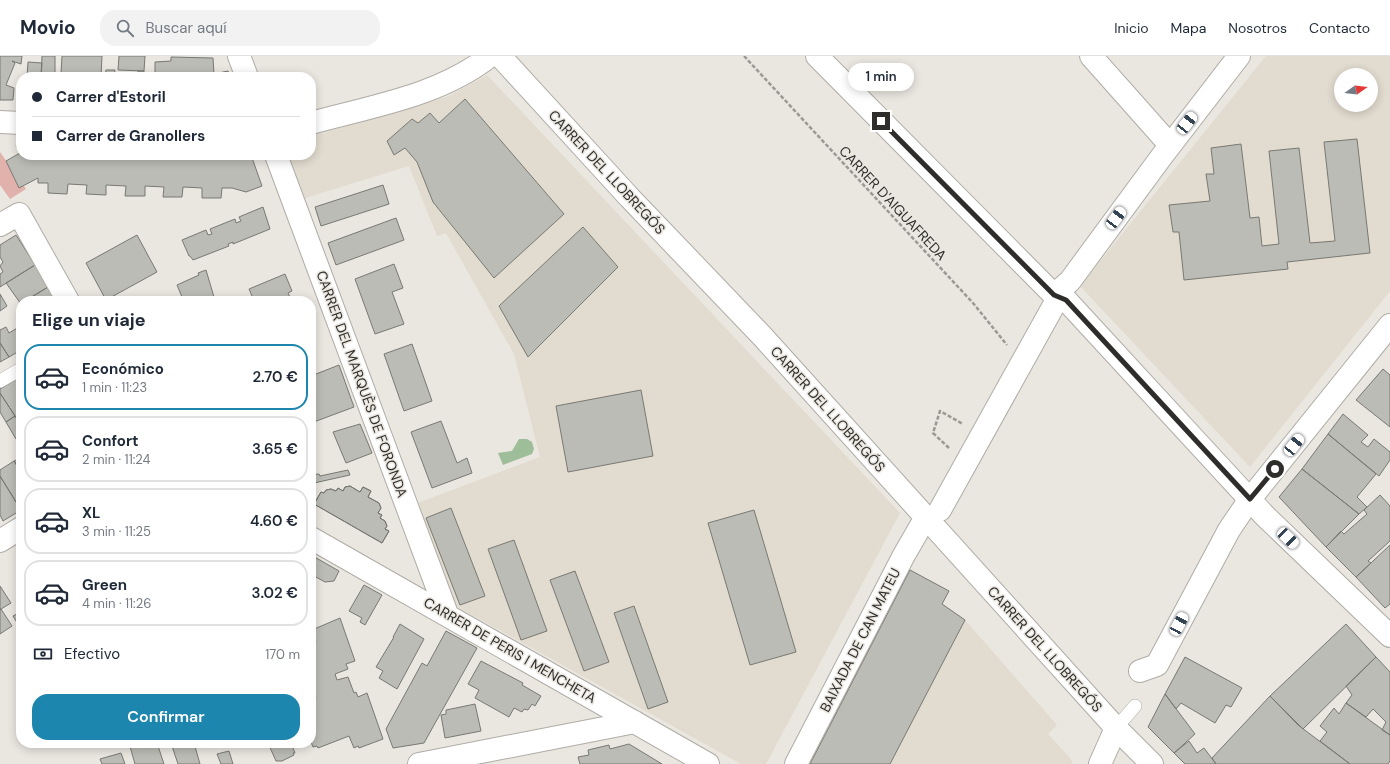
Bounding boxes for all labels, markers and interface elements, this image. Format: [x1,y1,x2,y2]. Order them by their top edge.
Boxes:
search box [100,10,380,46]
text: Movio [20,15,76,40]
icon: search [114,17,136,39]
text: Buscar aquí [146,18,226,38]
text: Inicio [1114,19,1149,37]
text: Mapa [1171,19,1206,37]
text: Nosotros [1228,19,1287,37]
text: Contacto [1309,19,1370,37]
callout: 1 min [848,63,914,91]
text: 1 min [865,68,897,85]
north arrow [1334,68,1378,112]
map controls [1334,68,1378,112]
text: Carrer d'Estoril [56,87,166,107]
street label: CARRER DEL LLOBREGÓS [545,106,669,238]
car [1175,110,1199,136]
route end [872,112,890,130]
text: Carrer de Granollers [56,126,205,146]
street label: CARRER D'AIGUAFREDA [835,142,951,264]
car [1104,205,1128,231]
street label: CARRER DEL MARQUÈS DE FORONDA [312,268,412,500]
text: Elige un viaje [32,308,146,332]
street label: CARRER DEL LLOBREGÓS [767,342,889,476]
icon: car [34,359,70,395]
text: Económico [82,359,164,379]
text: 2.70 € [252,367,298,387]
text: 1 min · 11:23 [82,379,147,396]
icon: car [34,431,70,467]
text: Confort [82,431,139,451]
car [1282,432,1306,458]
text: 3.65 € [252,439,298,459]
text: 2 min · 11:24 [82,451,151,468]
route start [1266,460,1284,478]
icon: car [34,503,70,539]
text: XL [82,503,100,523]
text: 4.60 € [250,511,298,531]
text: 3 min · 11:25 [82,523,151,540]
car [1275,525,1301,551]
street label: BAIXADA DE CAN MATEU [816,565,904,715]
icon: car [34,575,70,611]
text: Green [82,575,127,595]
street label: CARRER DEL LLOBREGÓS [984,582,1106,716]
text: 3.02 € [252,583,298,603]
street label: CARRER DE PERIS I MENCHETA [421,593,599,707]
text: 4 min · 11:26 [82,595,151,612]
car [1168,611,1190,637]
icon: cash [32,643,54,665]
text: Efectivo [64,644,120,664]
text: 170 m [265,646,300,663]
button: Confirmar [32,694,300,740]

